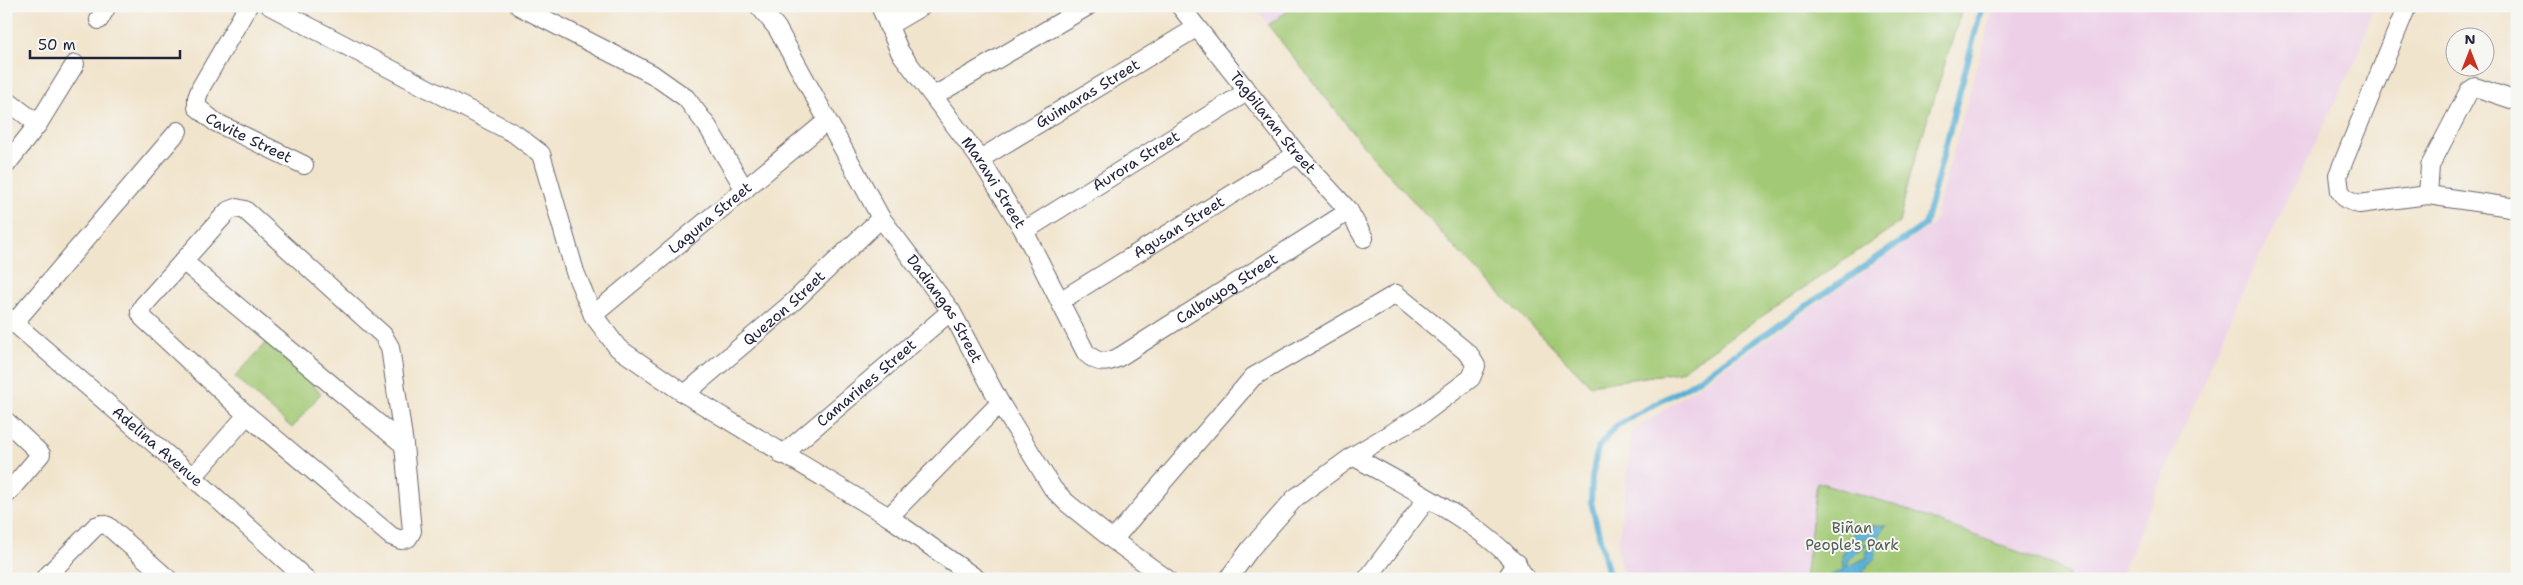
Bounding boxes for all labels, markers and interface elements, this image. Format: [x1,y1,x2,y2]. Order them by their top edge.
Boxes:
scale bar [30,28,180,60]
north arrow [2446,28,2496,78]
text: N [2464,30,2476,48]
text: 50 m [38,35,76,55]
street label: Guimaras Street [1032,54,1143,133]
street label: Tagbilaran Street [1225,67,1320,178]
street label: Cavite Street [201,108,295,168]
street label: Aurora Street [1089,126,1183,196]
street label: Marawi Street [957,133,1030,232]
street label: Laguna Street [664,178,756,258]
street label: Agusan Street [1130,191,1228,263]
street label: Calbayog Street [1172,249,1282,328]
street label: Dadiangas Street [902,250,987,366]
street label: Quezon Street [739,266,830,350]
street label: Camarines Street [812,335,921,431]
street label: Adelina Avenue [108,402,207,491]
park label: Biñan People's Park [1805,518,1899,555]

